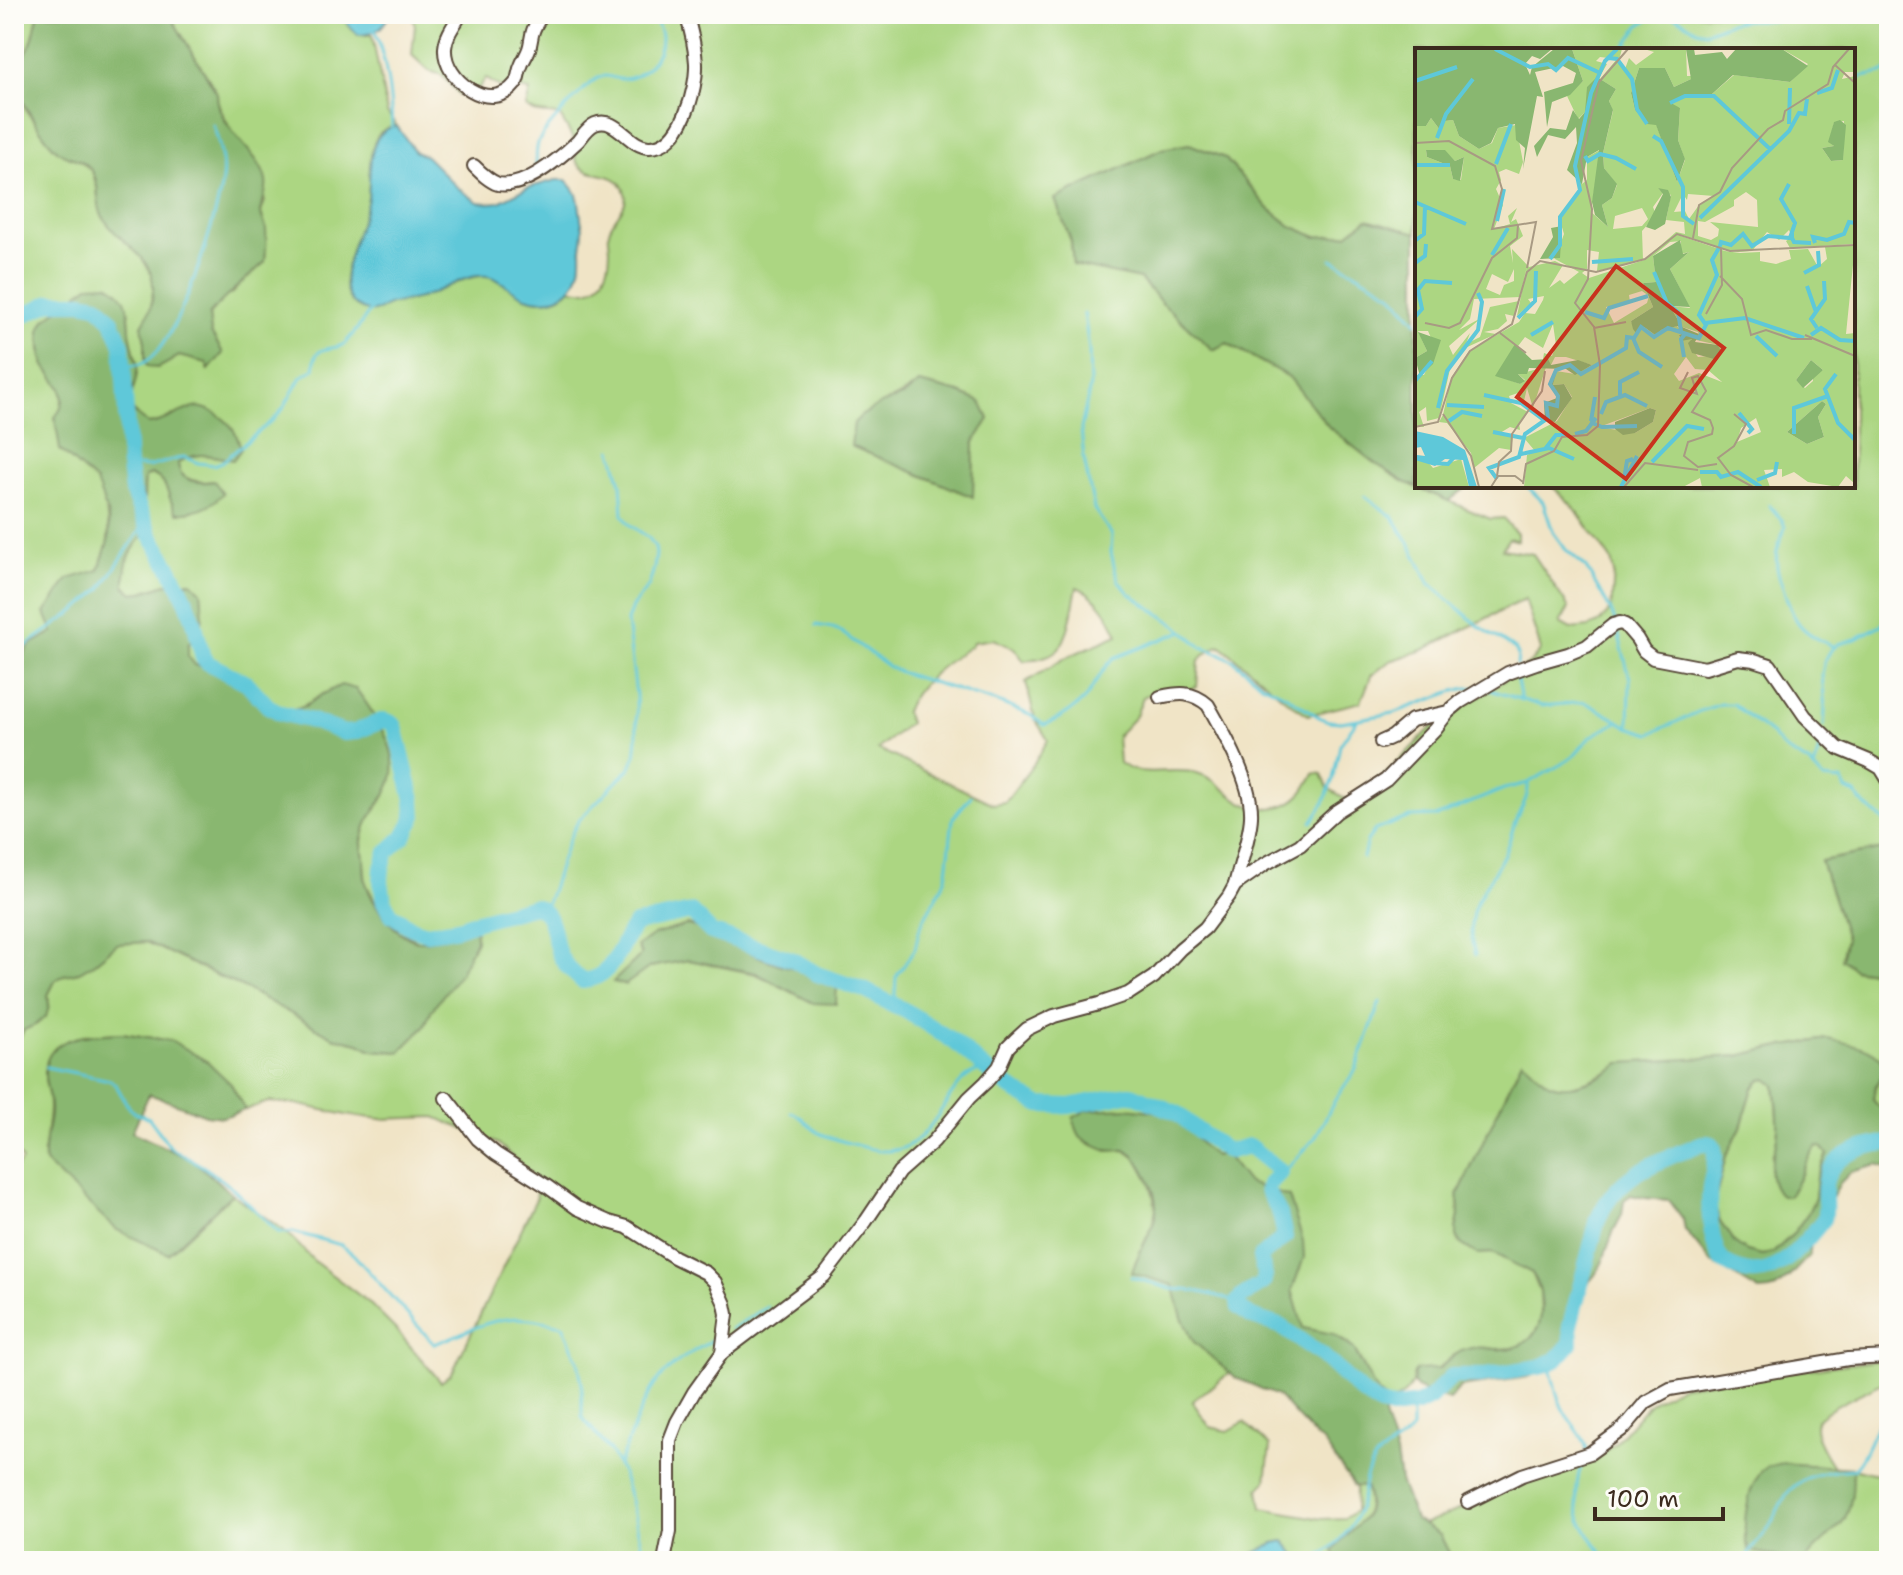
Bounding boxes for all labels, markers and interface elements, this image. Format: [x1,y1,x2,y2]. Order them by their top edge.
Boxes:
inset map [1415,48,1855,488]
scale bar [1595,1471,1723,1521]
text: 100 m [1607,1483,1679,1515]

